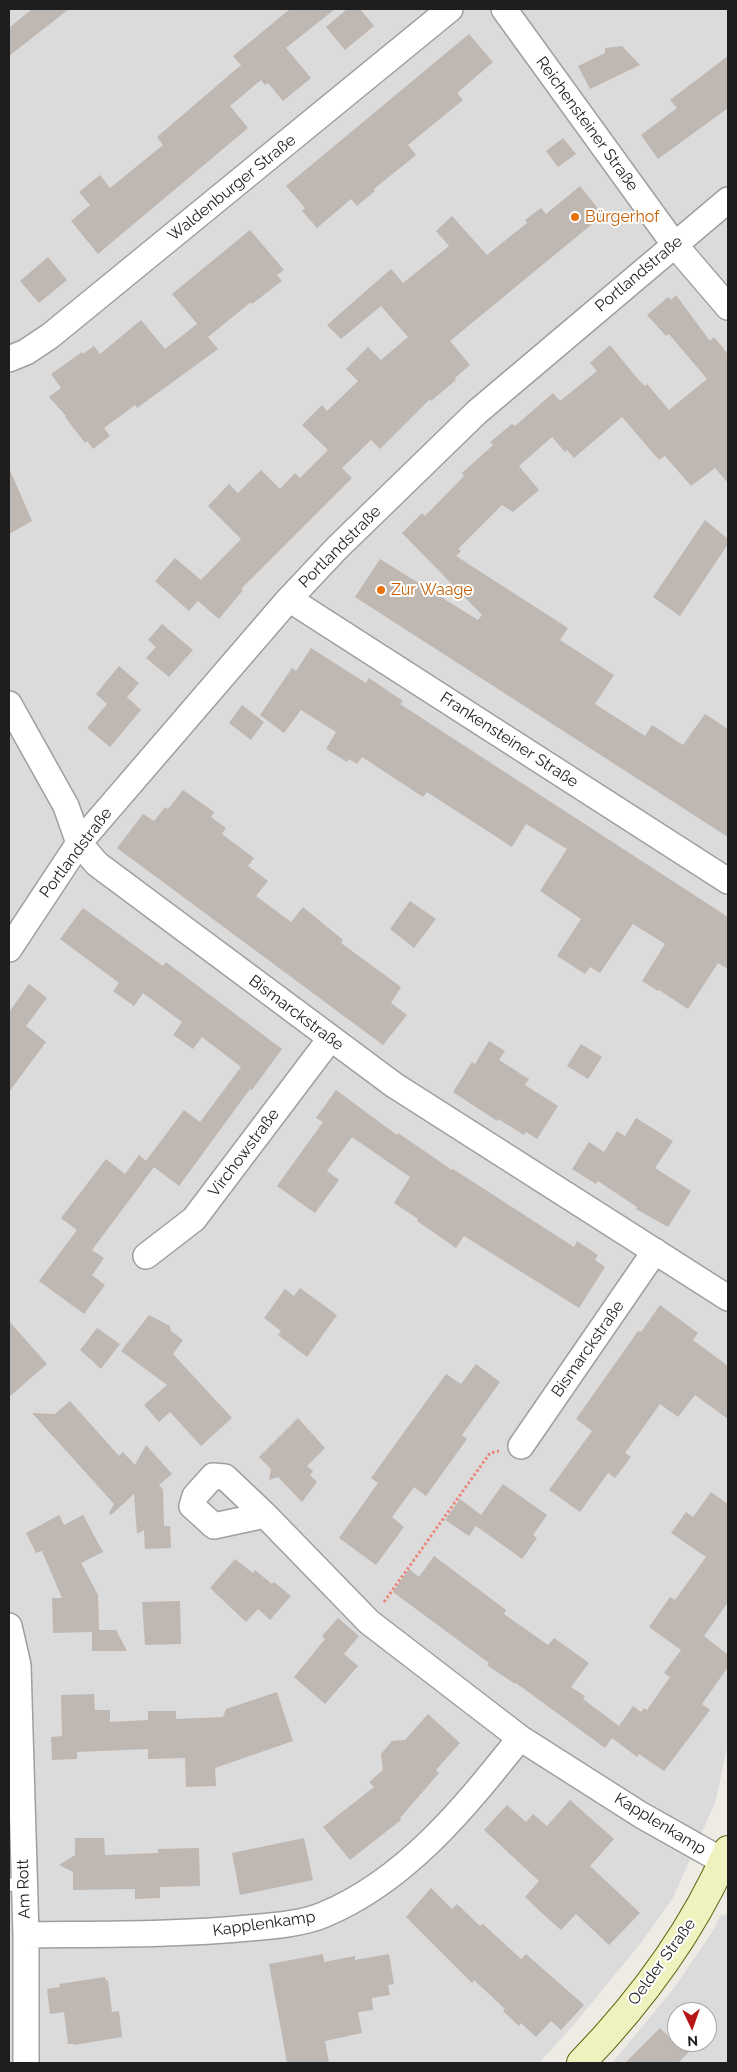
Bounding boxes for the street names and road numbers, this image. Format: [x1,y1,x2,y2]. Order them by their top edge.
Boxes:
street label: Reichensteiner Straße [532,53,642,195]
street label: Waldenburger Straße [164,131,300,245]
street label: Portlandstraße [591,232,687,316]
street label: Portlandstraße [295,502,385,592]
street label: Frankensteiner Straße [436,688,582,792]
street label: Portlandstraße [36,804,116,902]
street label: Bismarckstraße [245,971,347,1055]
street label: Virchowstraße [205,1105,283,1201]
street label: Bismarckstraße [548,1297,628,1401]
street label: Kapplenkamp [611,1789,709,1859]
street label: Am Rott [13,1859,35,1919]
street label: Kapplenkamp [211,1907,317,1941]
street label: Oelder Straße [624,1915,700,2009]

